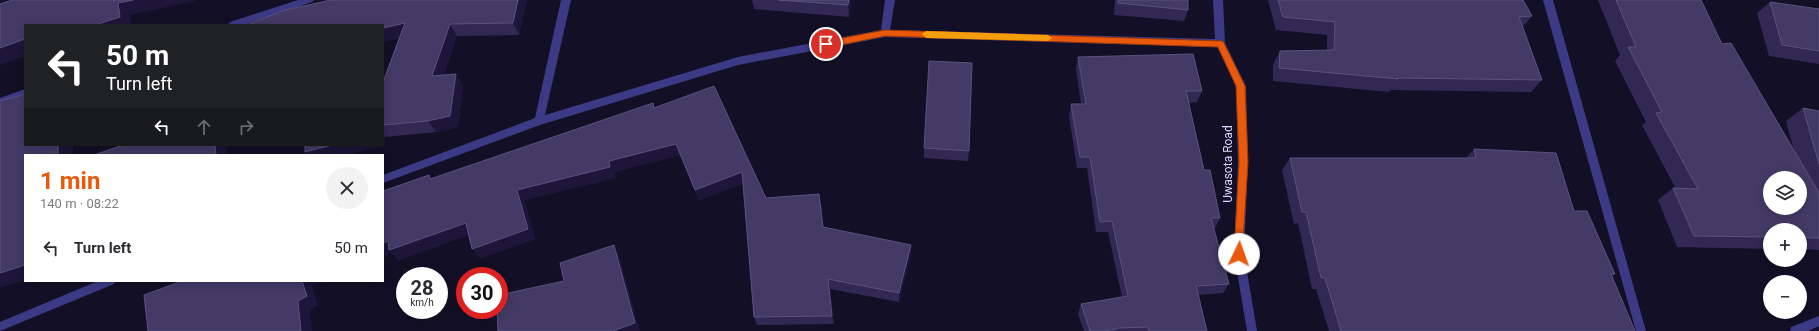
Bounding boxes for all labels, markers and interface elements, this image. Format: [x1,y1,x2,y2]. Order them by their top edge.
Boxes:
pin [809,27,843,61]
icon: arrive [815,33,837,55]
text: 50 m [106,39,169,72]
icon: left [40,40,92,92]
text: Turn left [106,73,172,94]
icon: left [151,116,173,138]
icon: ahead [193,116,215,138]
icon: right [235,116,257,138]
street label: Uwasota Road [1221,125,1235,203]
text: 1 min [40,167,100,195]
button: close [326,167,368,209]
map controls [1763,171,1807,319]
button: layers [1763,171,1807,215]
text: 140 m · 08:22 [40,196,119,211]
button: + [1763,223,1807,267]
position arrow [1218,233,1260,275]
icon: left [40,237,62,259]
text: Turn left [74,239,131,257]
text: 50 m [334,239,368,257]
speed limit sign: 30 [456,267,508,319]
button: − [1763,275,1807,319]
text: 28 [411,276,433,300]
text: km/h [410,297,434,308]

